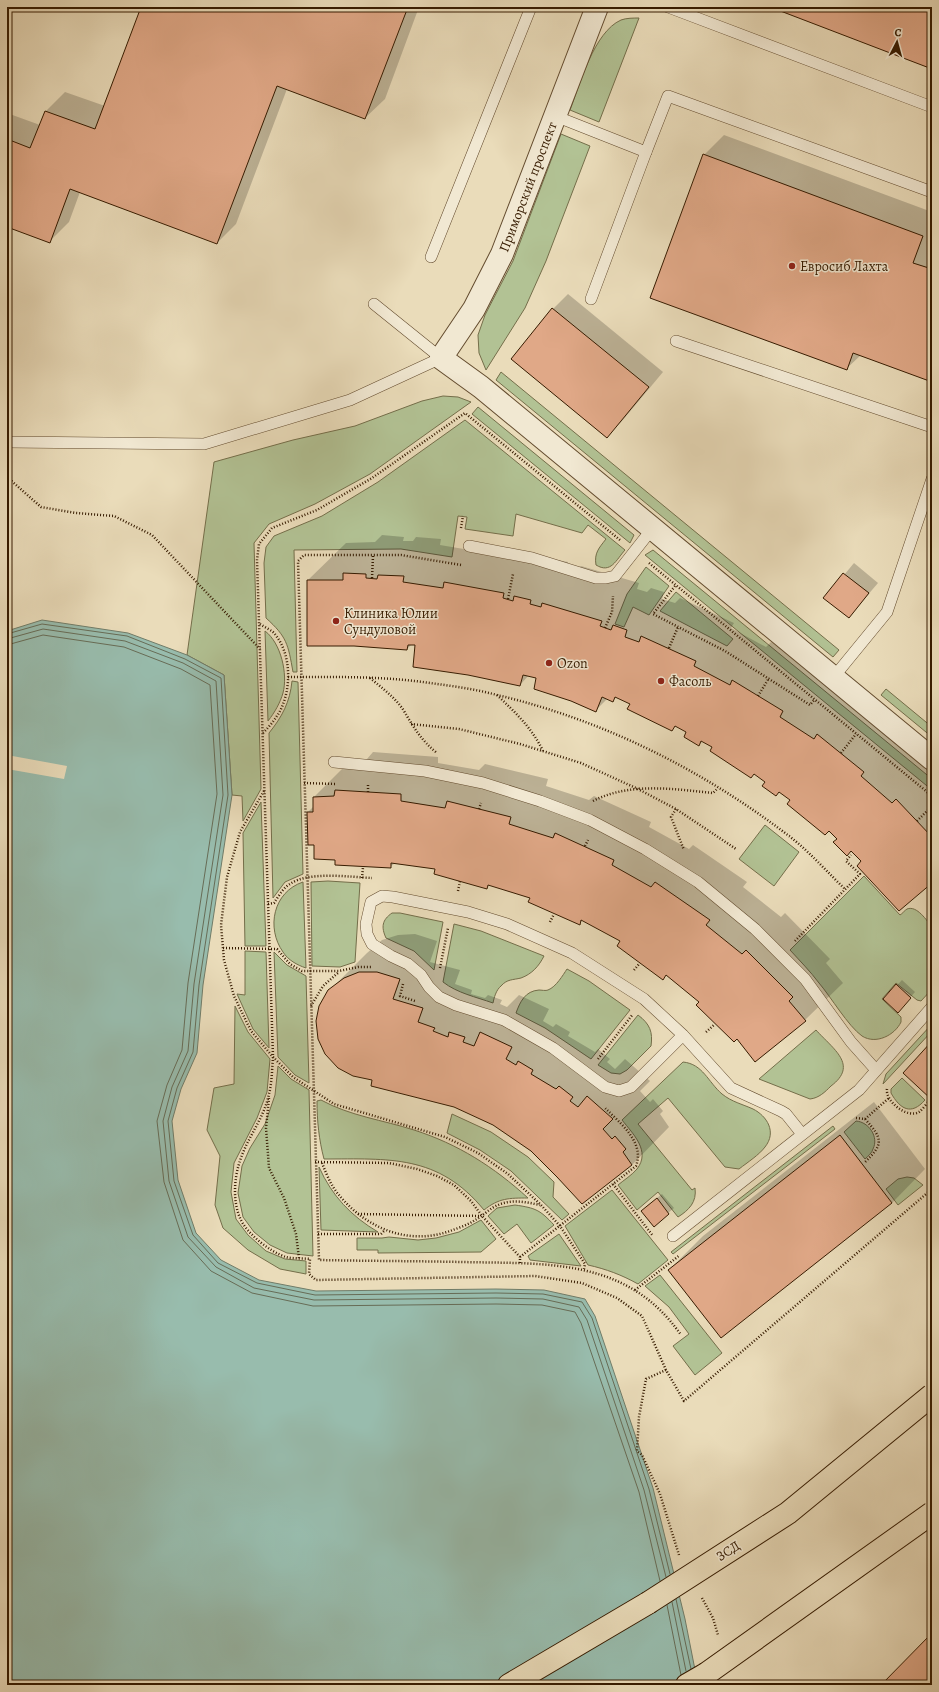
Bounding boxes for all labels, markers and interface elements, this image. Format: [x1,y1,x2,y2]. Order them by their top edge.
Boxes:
north arrow [877,22,917,62]
text: С [894,25,902,40]
street label: Приморский проспект [494,119,562,255]
place label: Евросиб Лахта [800,257,889,276]
marker: Евросиб Лахта [787,261,797,271]
place label: Клиника Юлии Сундуловой [344,604,438,639]
marker: Клиника Юлии Сундуловой [331,616,341,626]
place label: Ozon [557,654,588,673]
marker: Ozon [544,658,554,668]
place label: Фасоль [669,672,711,691]
marker: Фасоль [656,676,666,686]
street label: ЗСД [712,1536,744,1566]

